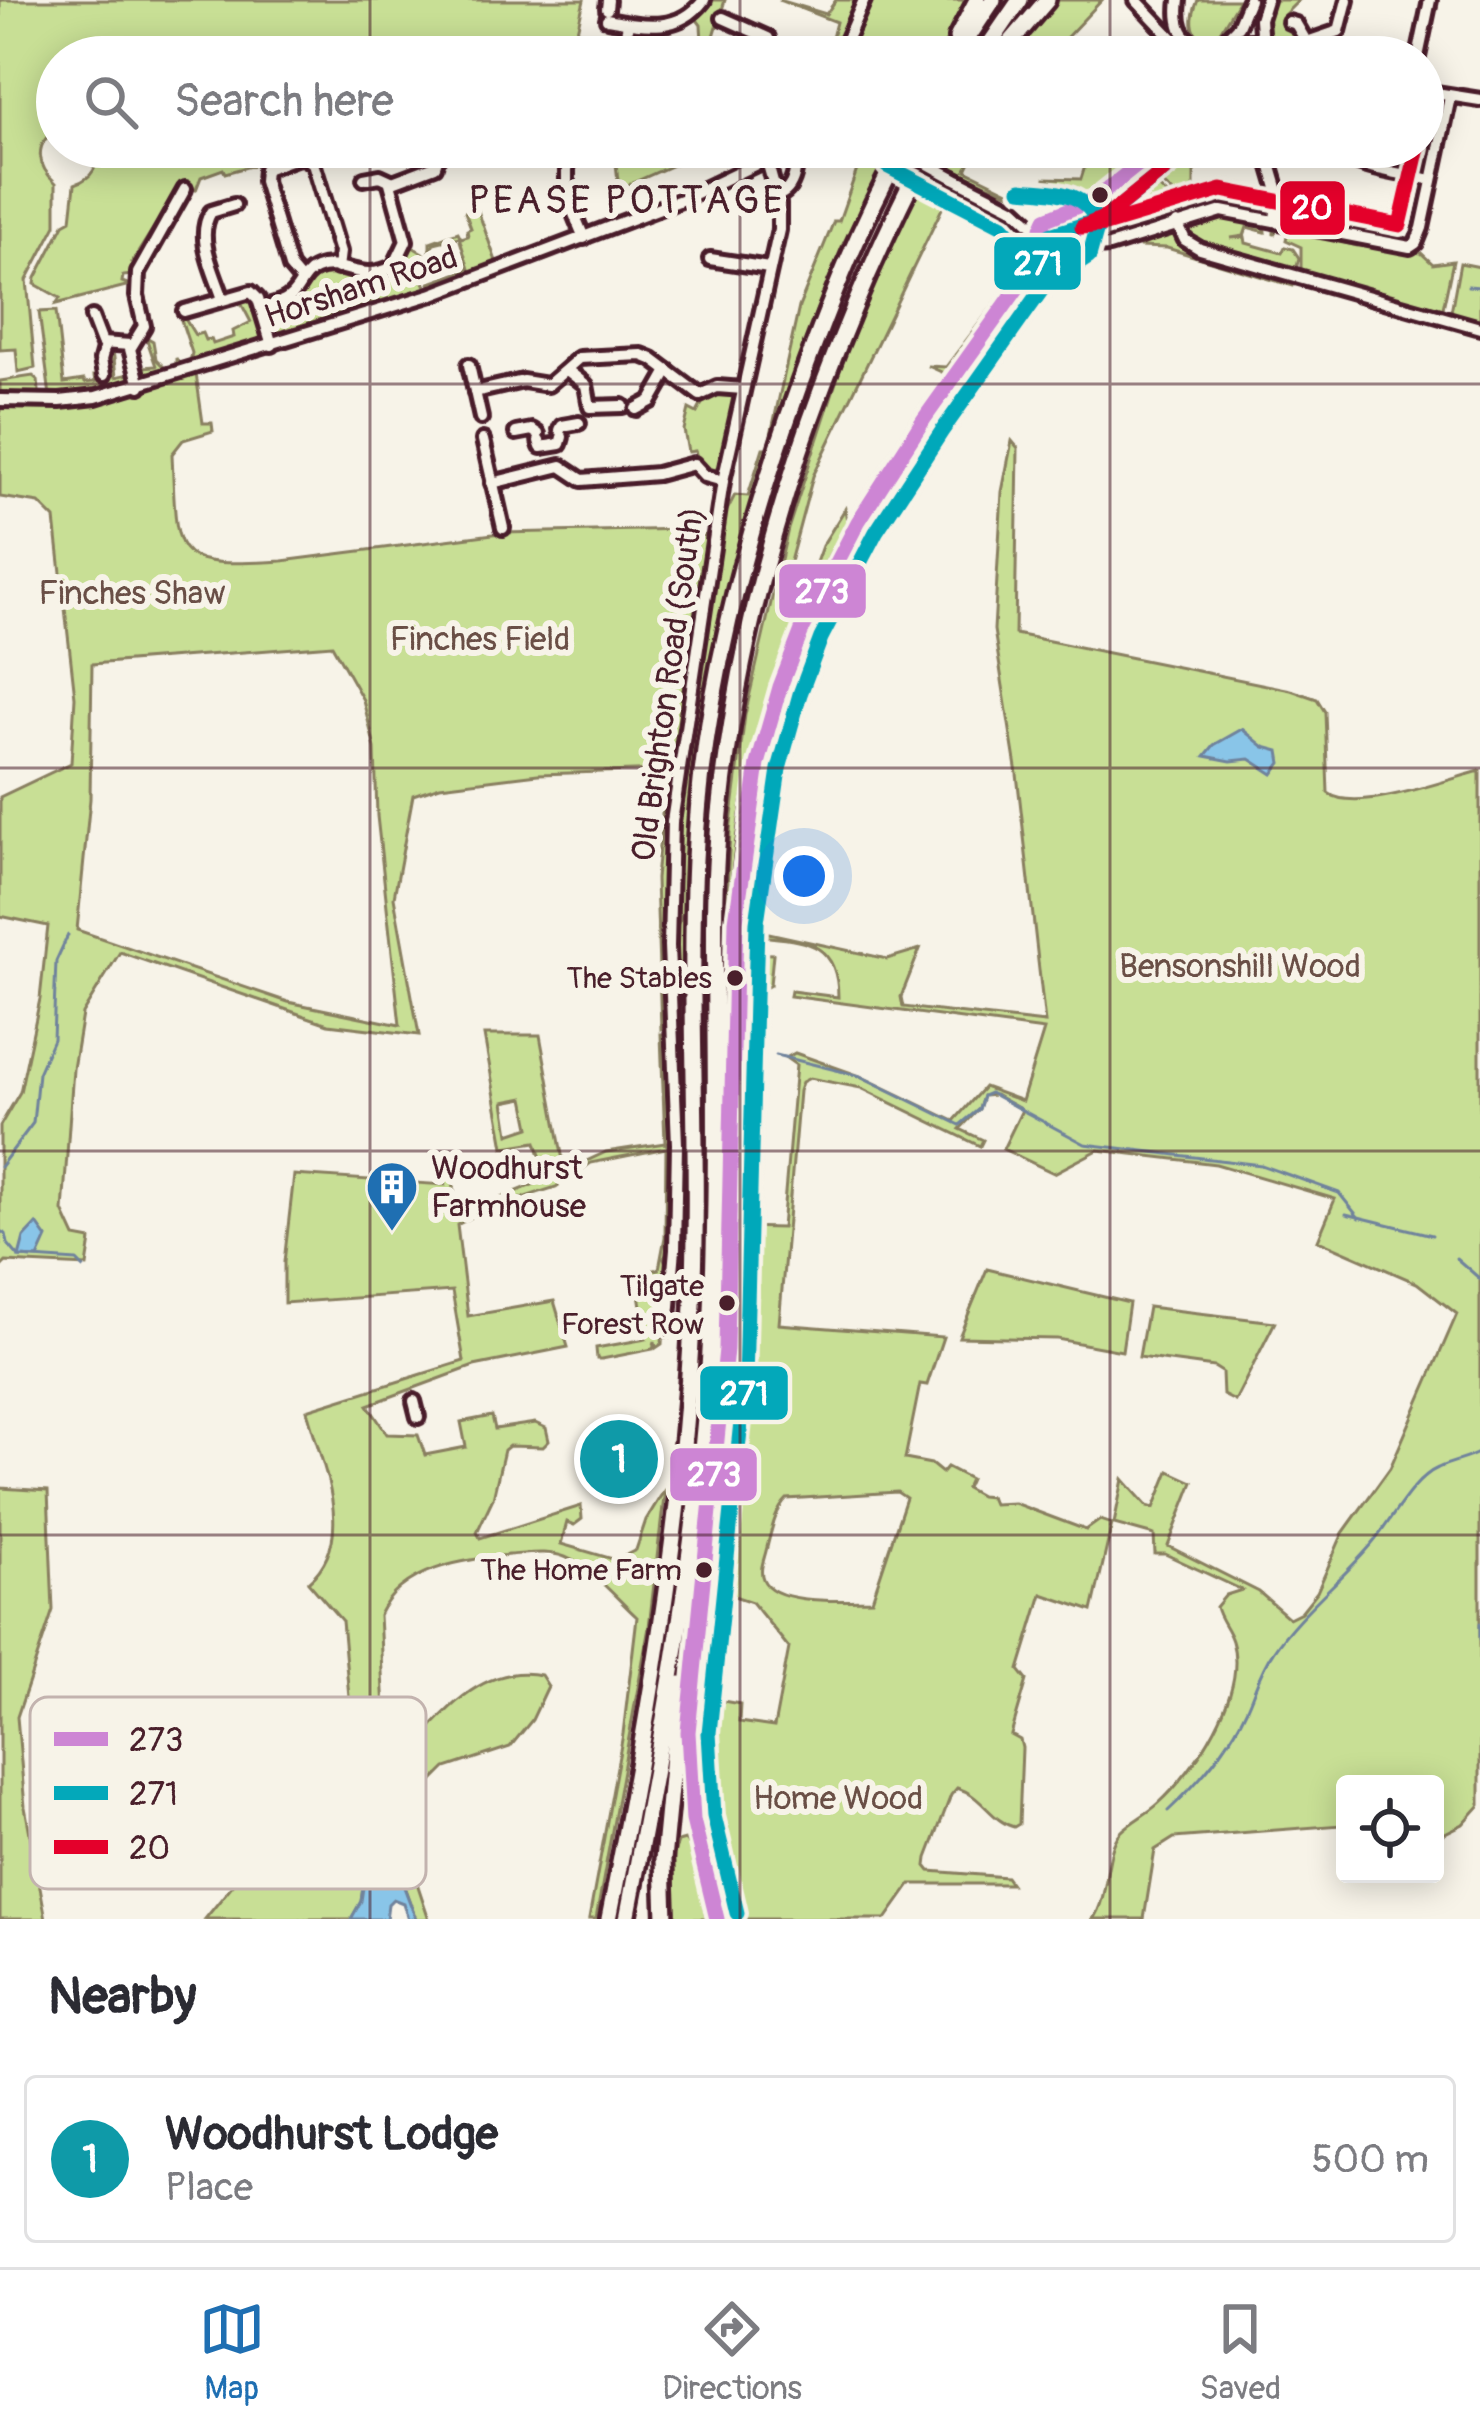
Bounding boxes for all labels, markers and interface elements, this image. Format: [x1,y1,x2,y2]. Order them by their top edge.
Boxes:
search box [36,36,1444,168]
icon: search [78,69,144,135]
text: Search here [174,74,394,130]
district label: PEASE POTTAGE [468,176,786,225]
line badge: 20 [1278,179,1347,237]
unlabelled marker [1089,184,1111,206]
text: 20 [1292,188,1333,229]
line badge: 271 [992,235,1083,292]
street label: Horsham Road [259,236,463,338]
text: 271 [1014,244,1062,285]
street label: Old Brighton Road (South) [623,504,713,864]
line badge: 273 [777,562,868,620]
text: 273 [795,572,849,613]
park label: Finches Shaw [39,573,225,614]
park label: Finches Field [390,619,570,660]
your location [774,846,834,906]
park label: Bensonshill Wood [1119,946,1361,987]
place label: The Stables [566,960,712,997]
marker: The Stables [724,967,746,989]
place label: Woodhurst Farmhouse [431,1148,586,1227]
building icon: Woodhurst Farmhouse [364,1159,420,1233]
place label: Tilgate Forest Row [561,1268,704,1343]
marker: Tilgate Forest Row [716,1292,738,1314]
line badge: 271 [698,1364,790,1422]
text: 271 [720,1374,768,1415]
pin: 1 [580,1414,658,1504]
line badge: 273 [668,1446,759,1503]
text: 273 [687,1455,741,1496]
place label: The Home Farm [480,1552,682,1589]
marker: The Home Farm [693,1559,715,1581]
legend [30,1697,426,1889]
text: 273 [129,1720,183,1761]
text: 271 [129,1774,178,1815]
map controls [1336,1775,1444,1883]
button: locate [1336,1775,1444,1883]
park label: Home Wood [753,1778,923,1819]
text: 20 [129,1828,170,1869]
text: Nearby [48,1965,196,2029]
text: Woodhurst Lodge [165,2107,498,2163]
text: 1 [82,2135,98,2184]
text: 500 m [1311,2135,1429,2184]
text: Place [165,2163,253,2212]
tab: Map [199,2296,265,2409]
tab: Directions [662,2296,802,2409]
tab: Saved [1199,2296,1281,2409]

